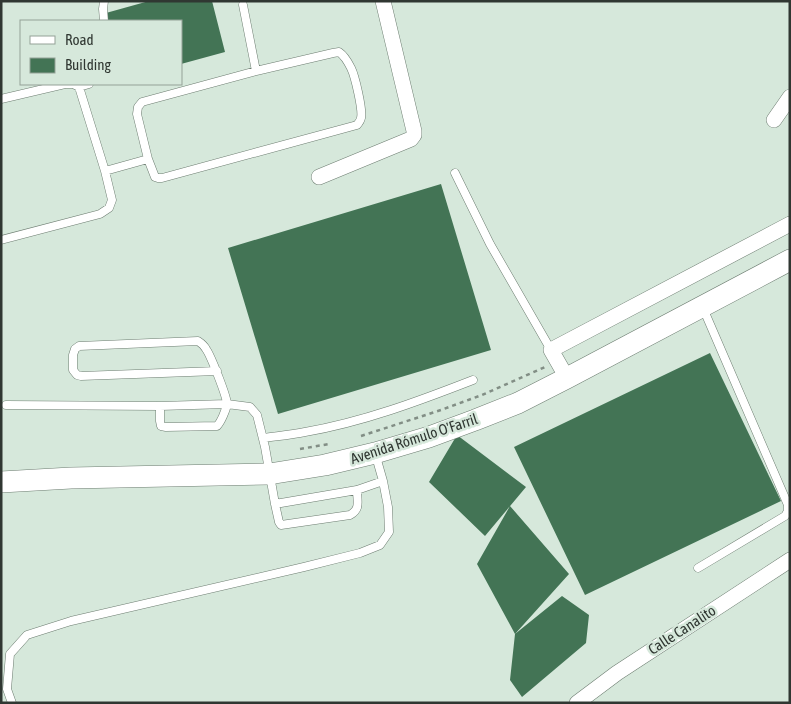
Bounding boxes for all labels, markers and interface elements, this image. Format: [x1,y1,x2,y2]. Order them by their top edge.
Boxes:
legend [20,20,182,85]
text: Road [65,31,94,48]
text: Building [65,56,111,73]
street label: Avenida Rómulo O'Farril [348,410,480,467]
street label: Calle Canalito [645,601,719,658]

